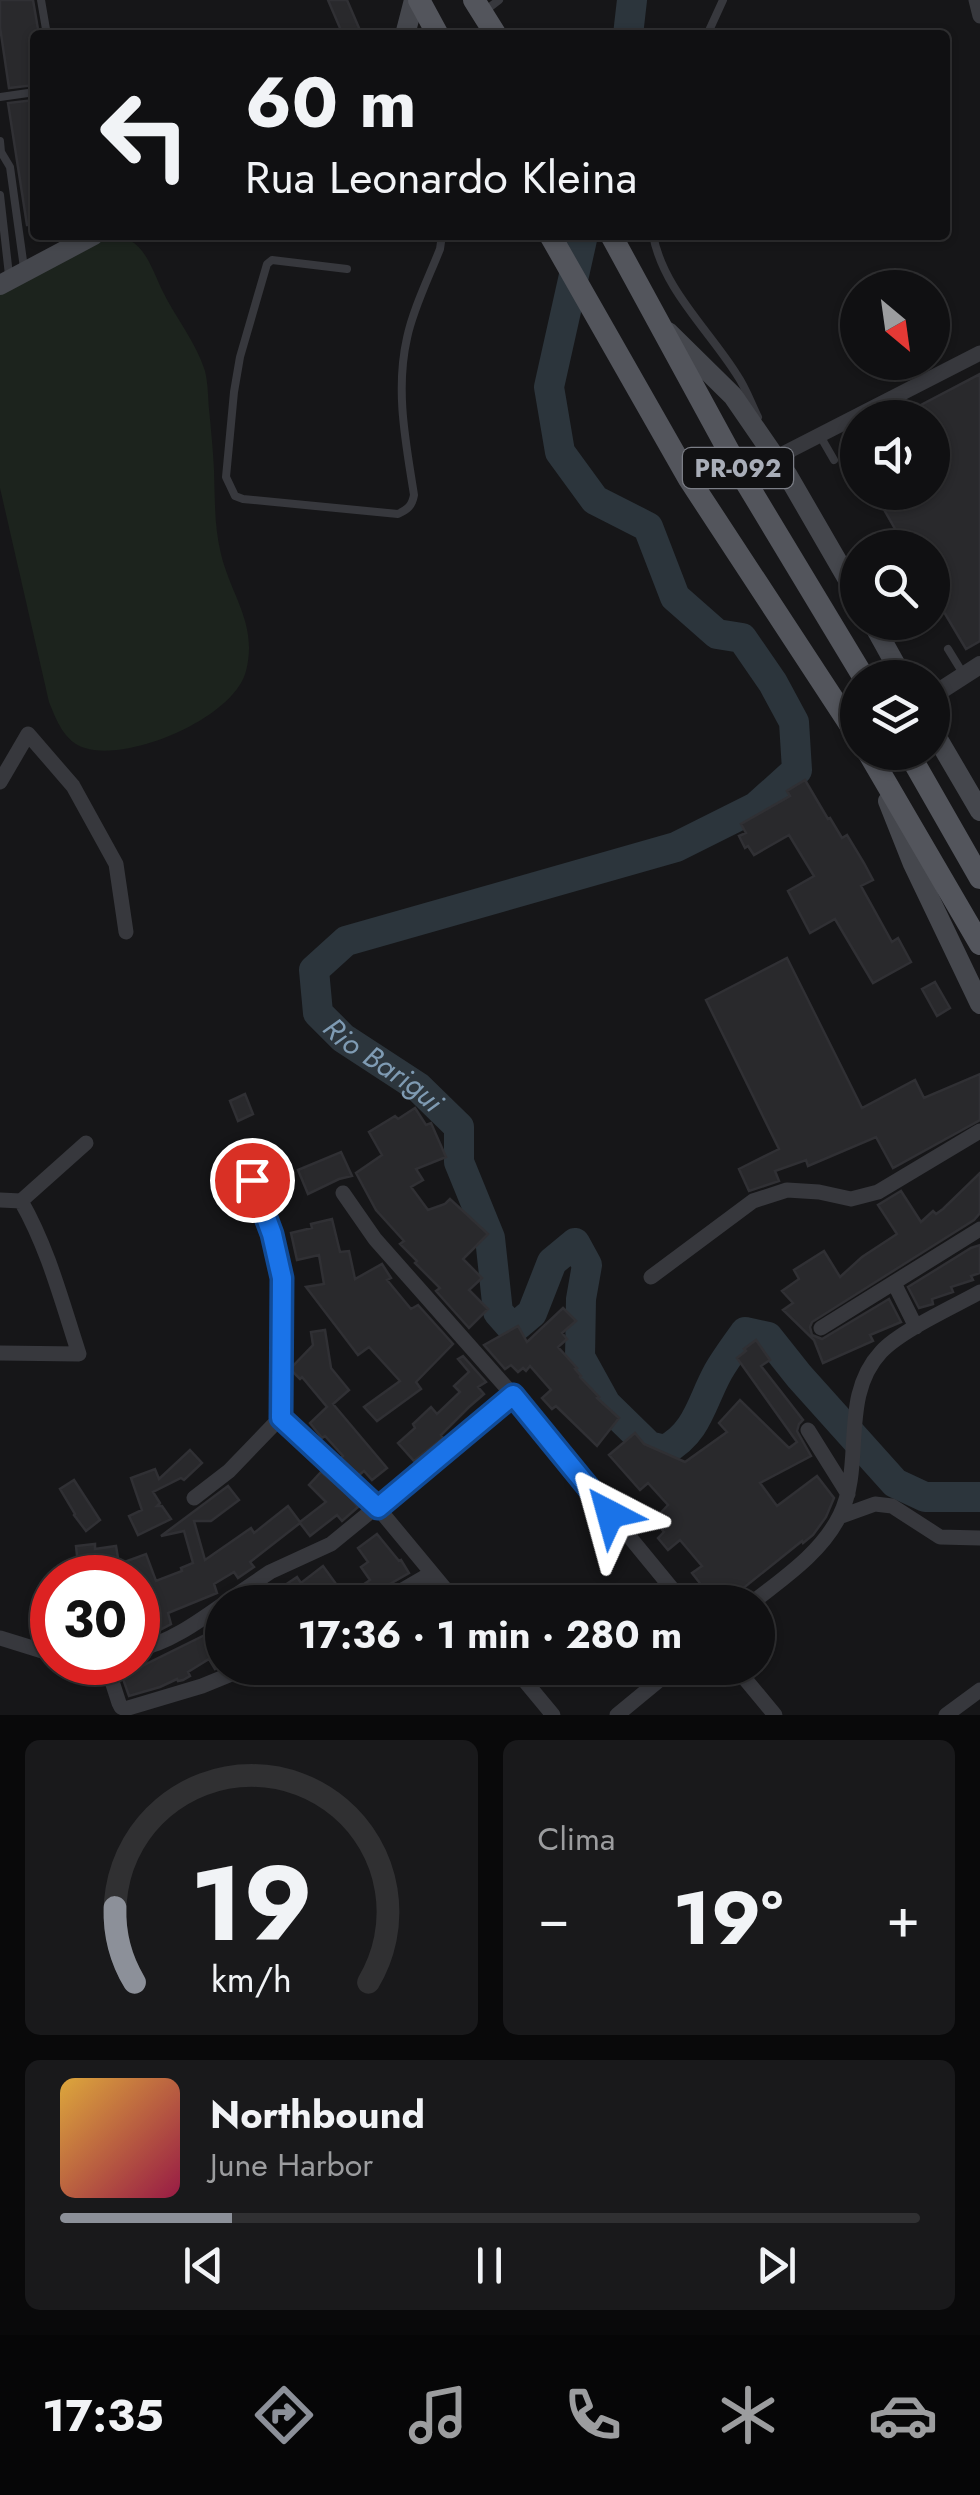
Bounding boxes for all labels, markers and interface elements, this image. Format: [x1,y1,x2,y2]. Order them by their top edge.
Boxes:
text: 60 m [245,52,417,153]
icon: left [80,70,210,200]
text: Rua Leonardo Kleina [245,145,637,210]
north arrow [840,270,950,380]
map controls [840,270,950,770]
button: sound [840,400,950,510]
road number: PR-092 [683,448,793,488]
button: search [840,530,950,640]
button: layers [840,660,950,770]
water label: Rio Barigui [313,1008,454,1122]
pin [210,1138,295,1223]
icon: arrive [225,1153,280,1208]
position arrow [558,1462,662,1566]
speed limit sign: 30 [30,1555,160,1685]
text: 17:36 · 1 min · 280 m [298,1607,682,1662]
text: Clima [538,1816,615,1862]
text: 19 [190,1829,313,1979]
text: 19° [673,1864,783,1972]
text: − [538,1878,570,1958]
text: + [886,1878,920,1958]
text: km/h [211,1954,292,2005]
text: Northbound [210,2087,425,2142]
text: June Harbor [210,2142,373,2188]
icon: previous [176,2238,231,2293]
icon: pause [462,2238,517,2293]
icon: next [749,2238,804,2293]
icon: directions [249,2380,319,2450]
icon: music [403,2380,473,2450]
icon: phone [558,2380,628,2450]
icon: climate [713,2380,783,2450]
icon: car [868,2380,938,2450]
text: 17:35 [42,2383,164,2448]

